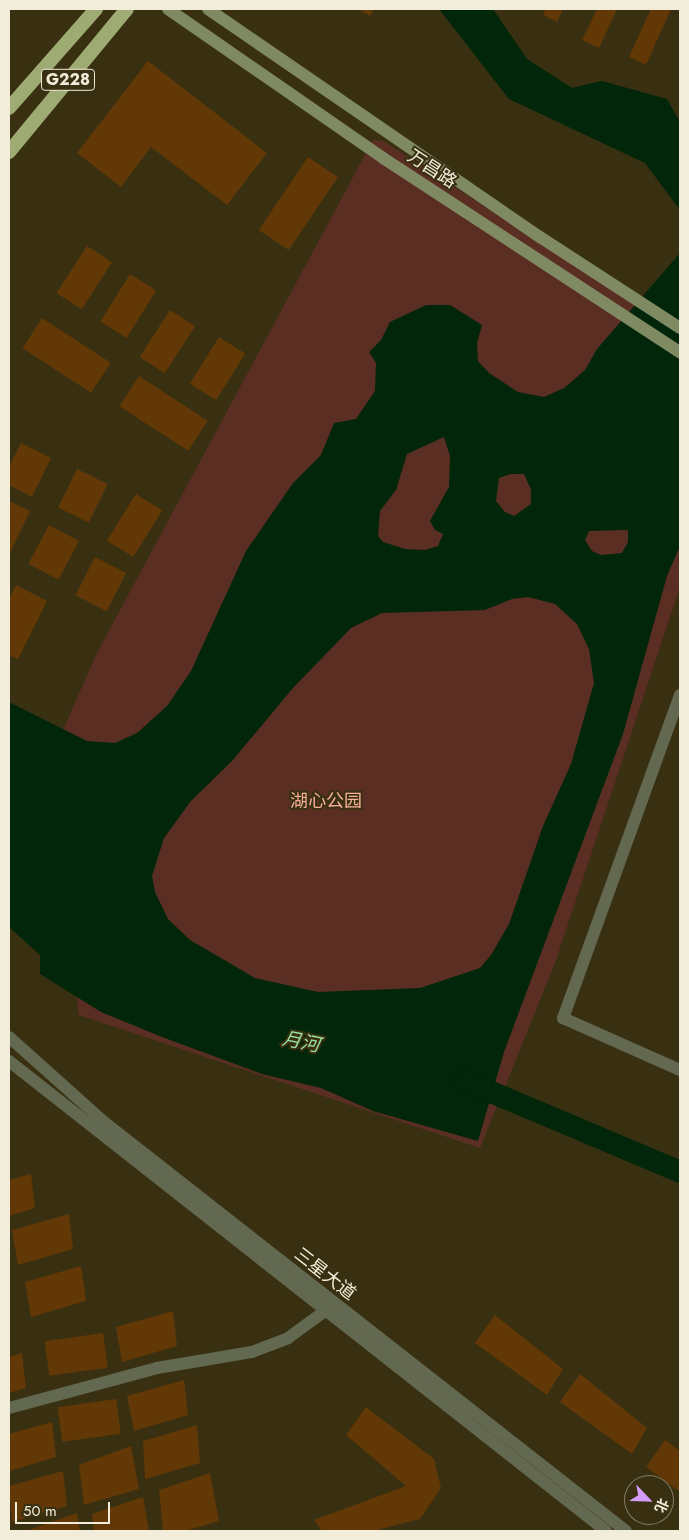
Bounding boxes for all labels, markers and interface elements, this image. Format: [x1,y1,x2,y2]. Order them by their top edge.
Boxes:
road number: G228 [40,66,96,94]
street label: 万昌路 [403,145,461,193]
park label: 湖心公园 [290,790,362,812]
water label: 月河 [280,1027,322,1057]
street label: 三星大道 [290,1243,360,1305]
north arrow [624,1475,674,1525]
scale bar [18,1492,112,1524]
text: 北 [650,1495,674,1516]
text: 50 m [23,1500,57,1522]

